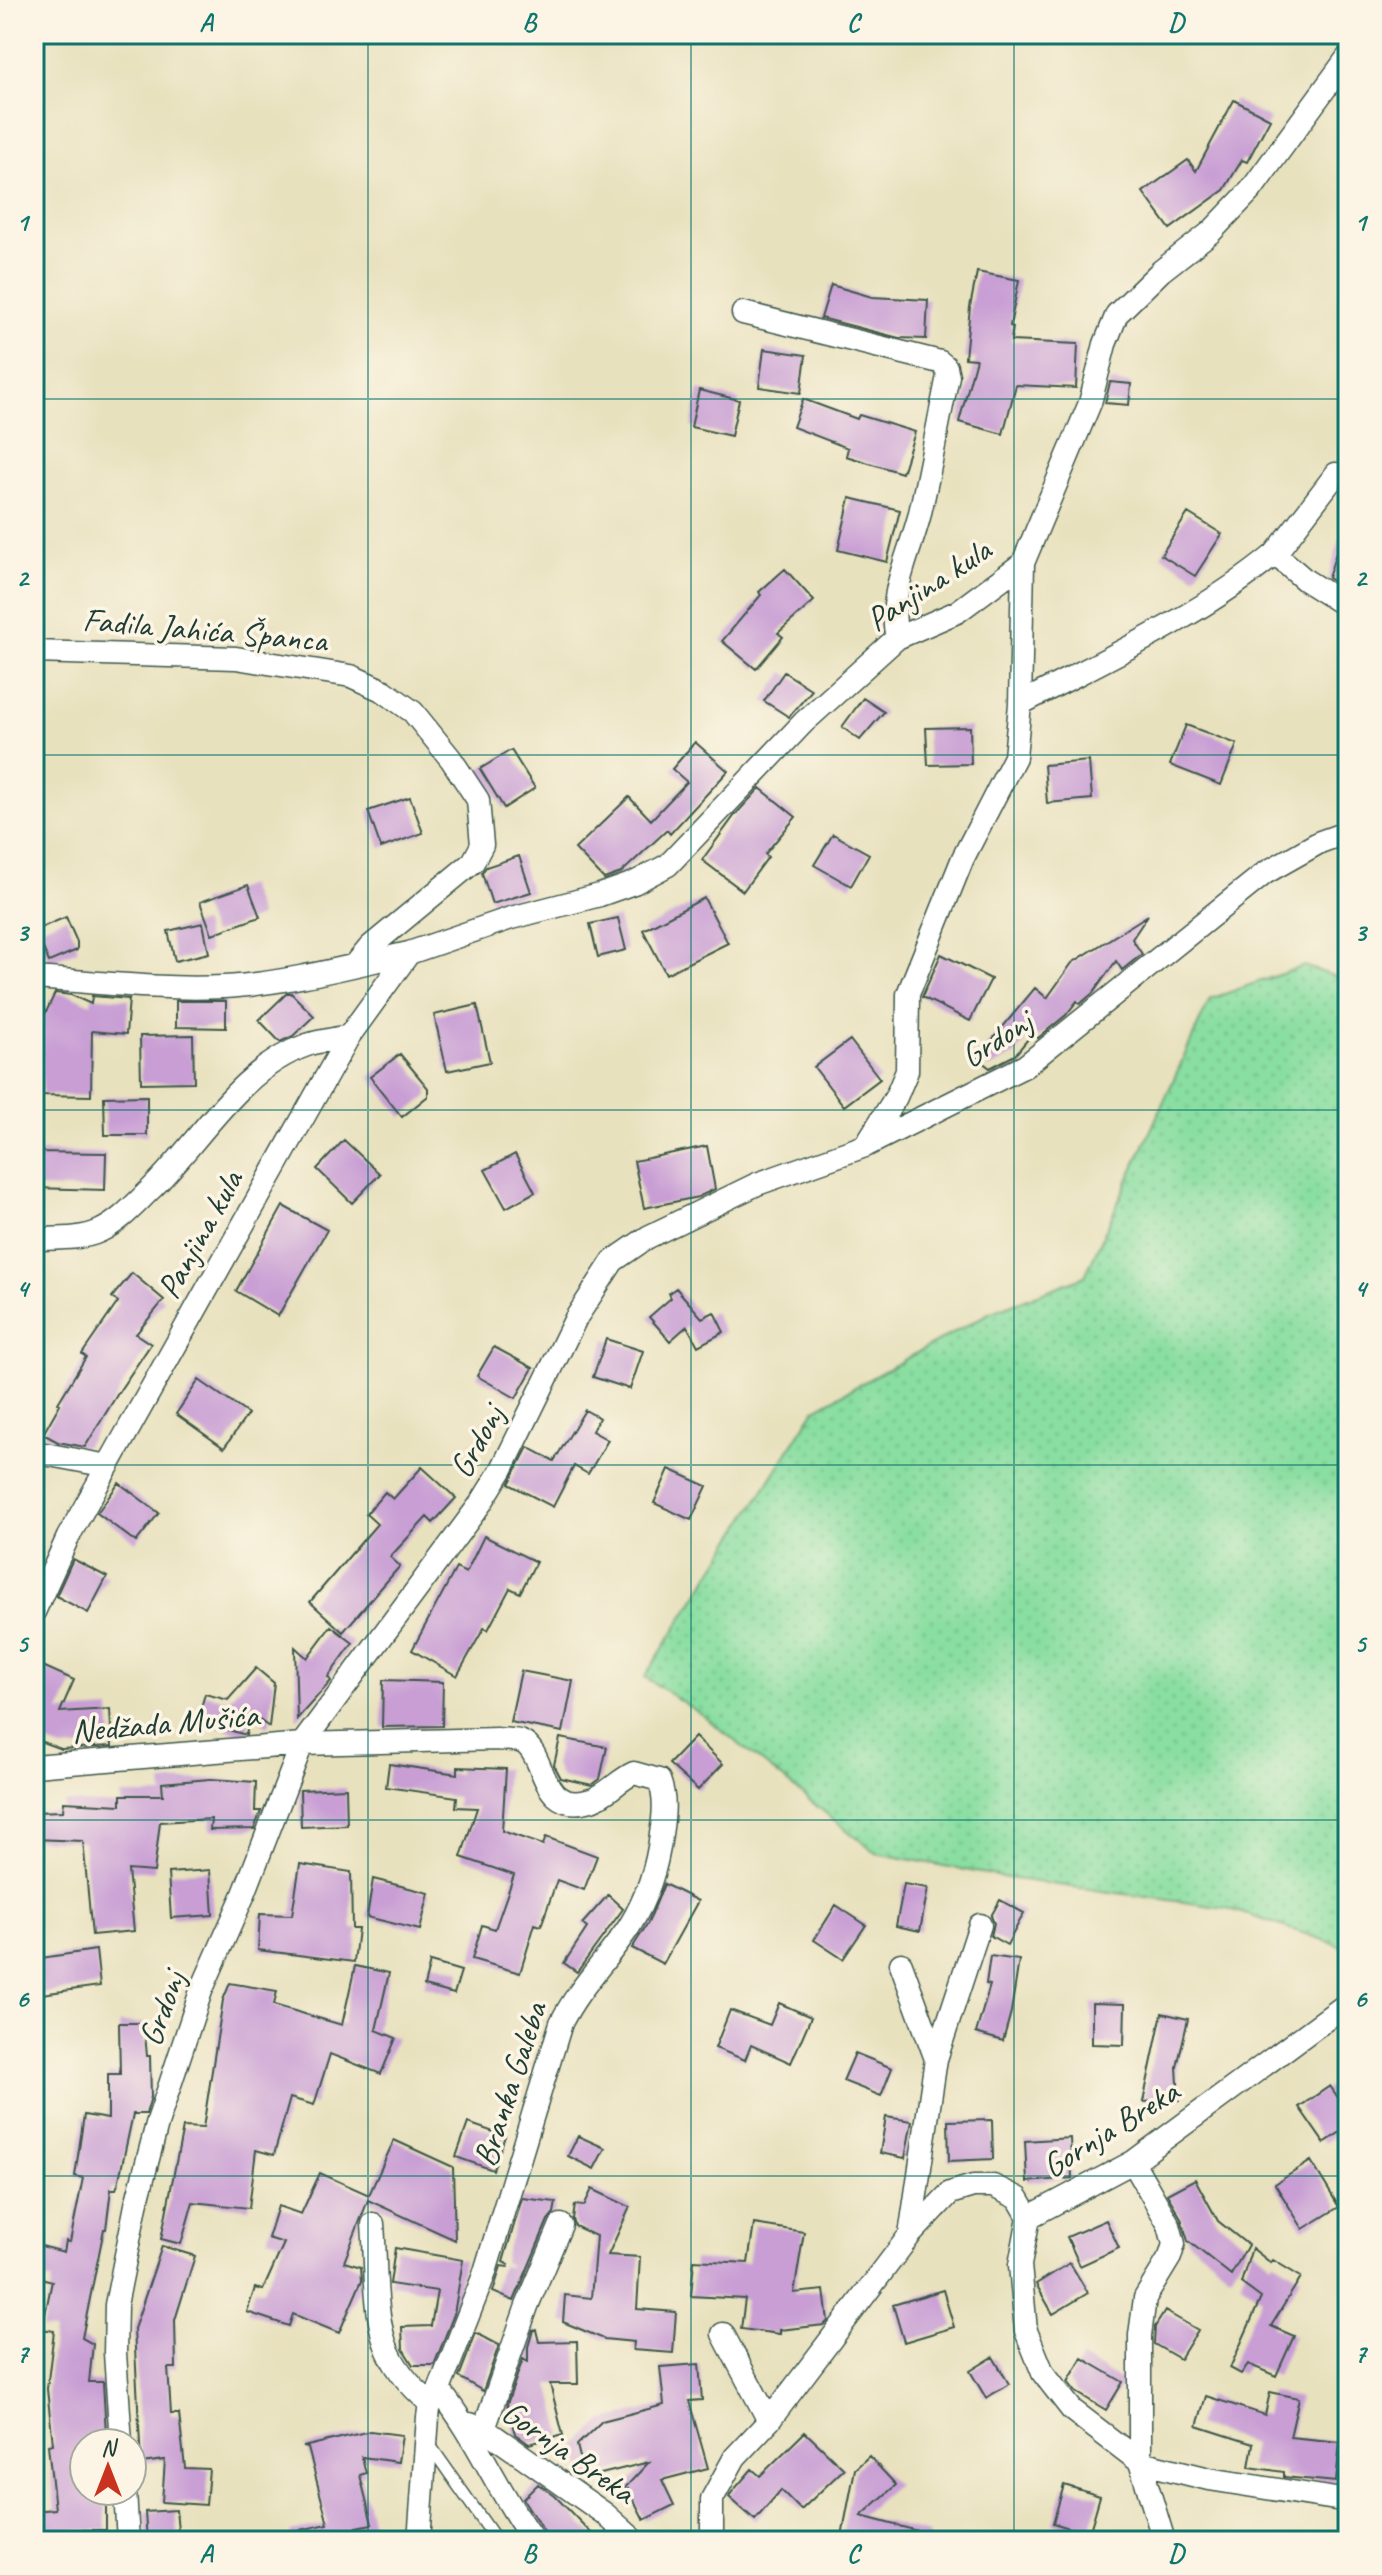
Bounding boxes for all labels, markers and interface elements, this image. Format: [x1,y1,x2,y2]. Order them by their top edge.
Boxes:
text: A [199,6,214,39]
text: B [522,6,538,39]
text: C [847,6,863,39]
text: D [1168,6,1186,39]
text: 1 [16,206,31,239]
text: 1 [1354,206,1369,239]
street label: Panjina kula [858,527,1001,641]
text: 2 [16,561,30,594]
text: 2 [1354,561,1368,594]
street label: Fadila Jahića Španca [81,597,331,662]
text: 3 [16,916,30,949]
text: 3 [1354,916,1368,949]
street label: Grdonj [952,998,1043,1077]
street label: Panjina kula [147,1161,253,1306]
text: 4 [16,1272,31,1305]
text: 4 [1354,1272,1369,1305]
street label: Grdonj [439,1394,516,1485]
text: 5 [16,1627,30,1660]
text: 5 [1354,1627,1368,1660]
street label: Nedžada Mušića [70,1693,263,1752]
street label: Grdonj [128,1961,196,2051]
text: 6 [16,1982,30,2015]
text: 6 [1354,1982,1368,2015]
street label: Branka Galeba [463,1994,557,2172]
street label: Gornja Breka [1034,2068,1188,2187]
text: 7 [16,2337,30,2370]
text: 7 [1354,2337,1368,2370]
street label: Gornja Breka [494,2390,646,2514]
north arrow [68,2427,148,2507]
text: N [101,2434,118,2462]
text: A [199,2537,214,2570]
text: B [522,2537,538,2570]
text: C [847,2537,863,2570]
text: D [1168,2537,1186,2570]

